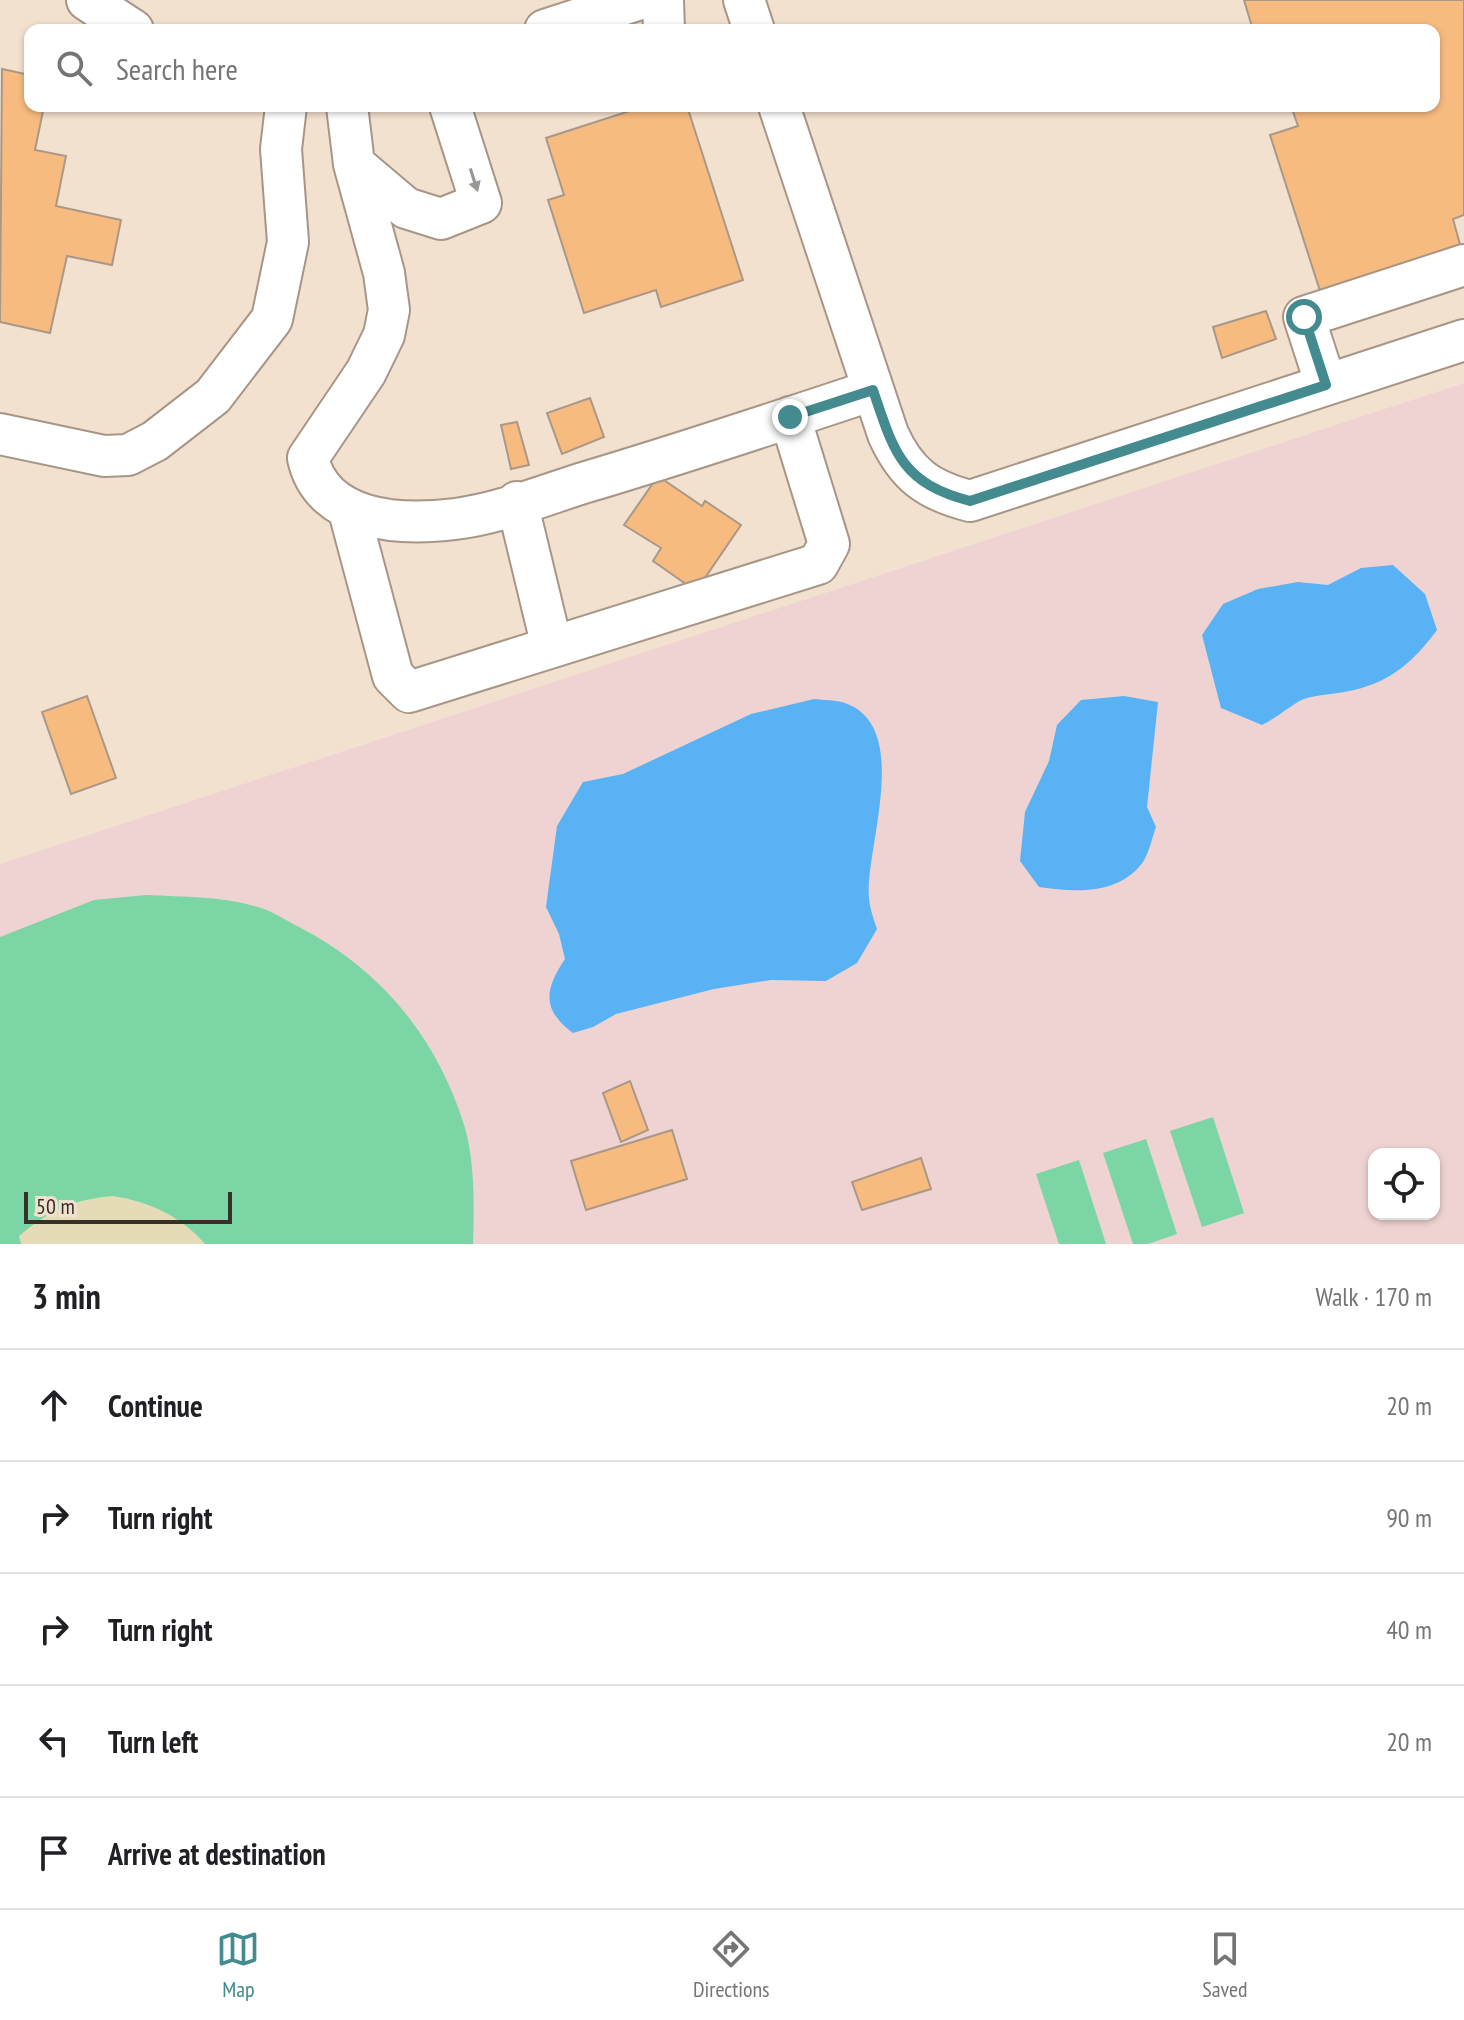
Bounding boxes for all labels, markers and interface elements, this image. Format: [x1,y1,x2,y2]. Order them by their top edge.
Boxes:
search box [24,24,1440,112]
icon: search [52,46,96,90]
text: Search here [116,49,238,88]
one-way arrow [468,169,480,193]
route start [1286,299,1322,335]
route end [772,399,808,435]
map controls [1368,1148,1440,1220]
button: locate [1368,1148,1440,1220]
scale bar [24,1188,232,1224]
text: 50 m [36,1192,75,1220]
text: 3 min [32,1274,101,1318]
text: Walk · 170 m [1315,1280,1432,1313]
icon: ahead [32,1383,76,1427]
text: Continue [108,1386,203,1425]
text: 20 m [1386,1389,1432,1422]
icon: right [32,1495,76,1539]
text: Turn right [108,1498,212,1537]
text: 90 m [1386,1501,1432,1534]
icon: right [32,1607,76,1651]
text: Turn right [108,1610,212,1649]
text: 40 m [1386,1613,1432,1646]
icon: left [32,1719,76,1763]
text: Turn left [108,1722,198,1761]
text: 20 m [1386,1725,1432,1758]
icon: arrive [32,1831,76,1875]
text: Arrive at destination [108,1834,326,1873]
tab: Map [216,1927,260,2003]
tab: Directions [693,1927,770,2003]
tab: Saved [1202,1927,1248,2003]

